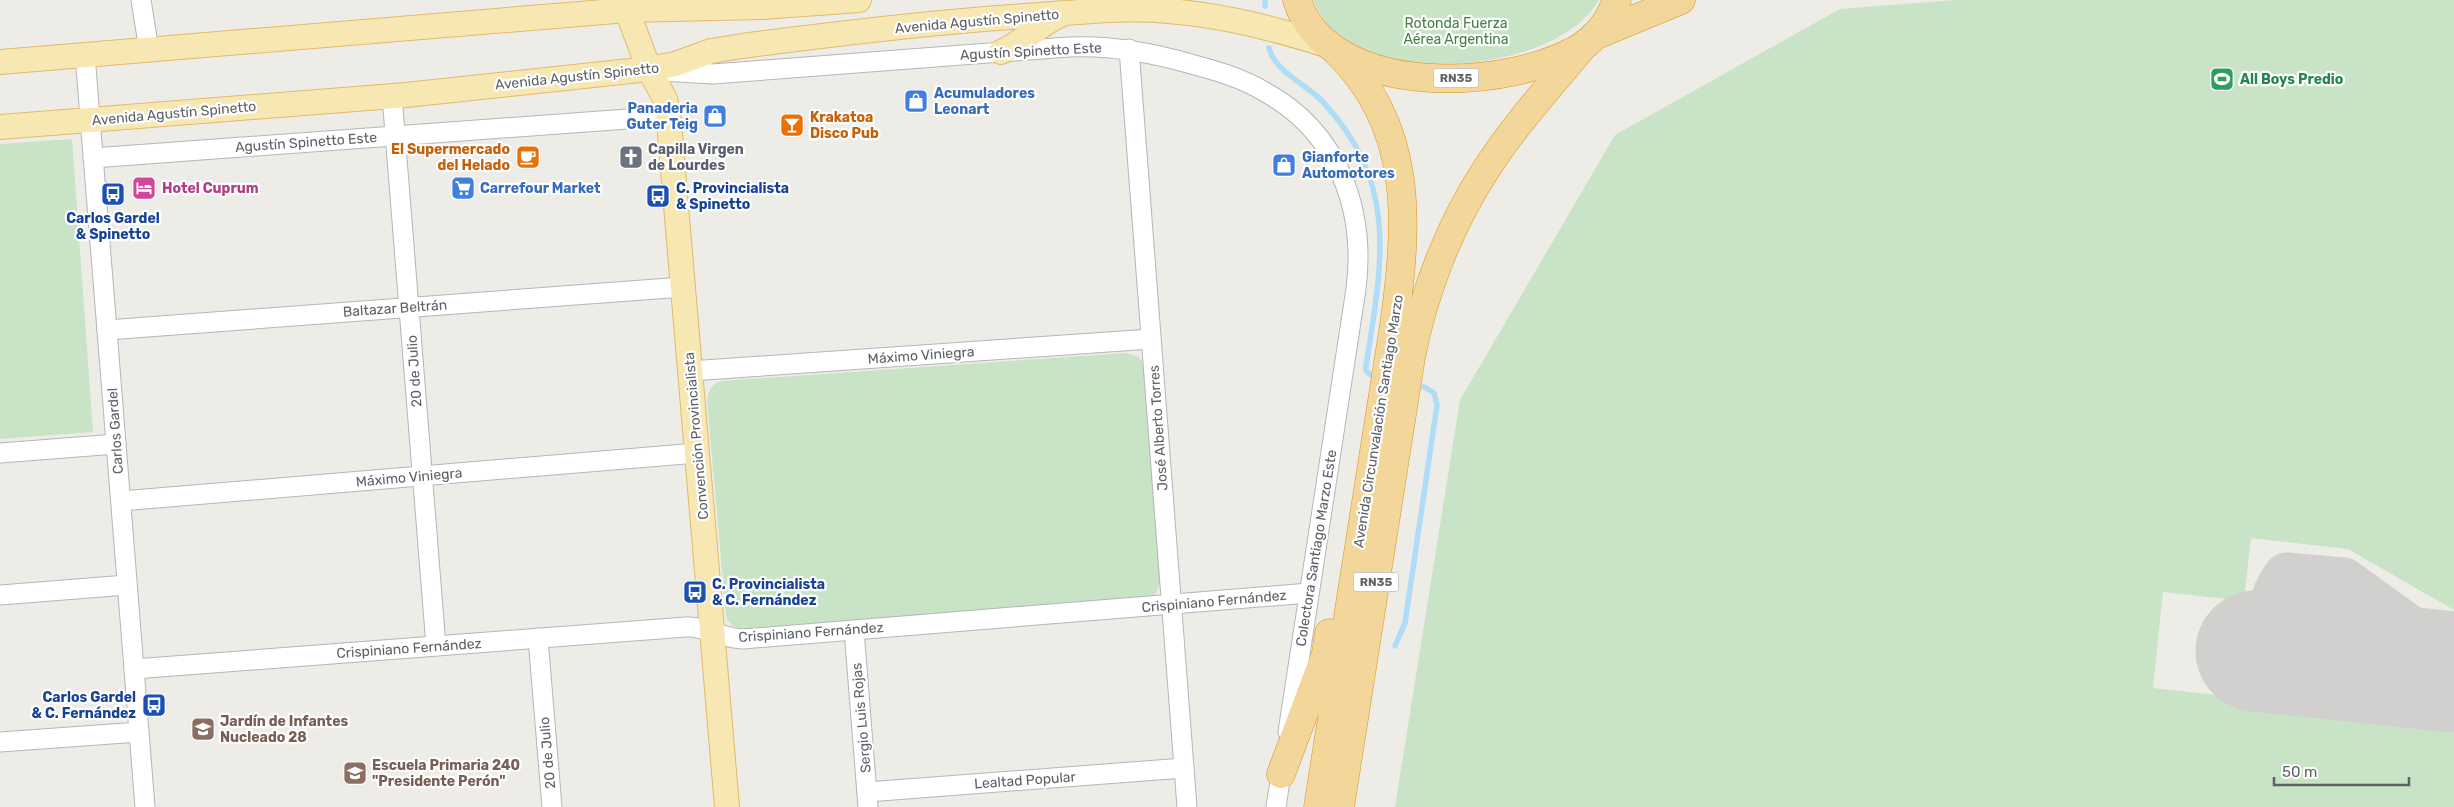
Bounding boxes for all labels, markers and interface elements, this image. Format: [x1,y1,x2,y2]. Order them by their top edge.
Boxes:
street label: Avenida Agustín Spinetto [894,6,1060,37]
park label: Rotonda Fuerza Aérea Argentina [1403,15,1509,48]
street label: Agustín Spinetto Este [960,39,1103,64]
street label: Avenida Agustín Spinetto [494,59,660,94]
sports icon: All Boys Predio [2209,66,2235,92]
road number: RN35 [1434,68,1478,88]
place label: All Boys Predio [2240,71,2343,88]
place label: Acumuladores Leonart [934,85,1035,118]
shop icon: Acumuladores Leonart [903,88,929,114]
street label: Avenida Agustín Spinetto [91,98,257,129]
place label: Panaderia Guter Teig [627,100,698,133]
shop icon: Panaderia Guter Teig [702,103,728,129]
place label: Krakatoa Disco Pub [810,109,879,142]
bar icon: Krakatoa Disco Pub [779,112,805,138]
street label: Agustín Spinetto Este [235,129,378,156]
place label: El Supermercado del Helado [391,141,510,174]
place label: Capilla Virgen de Lourdes [648,141,744,174]
cafe icon: El Supermercado del Helado [515,144,541,170]
church icon: Capilla Virgen de Lourdes [618,144,644,170]
place label: Gianforte Automotores [1302,149,1395,182]
shop icon: Gianforte Automotores [1271,152,1297,178]
hotel icon: Hotel Cuprum [131,175,157,201]
supermarket icon: Carrefour Market [450,175,476,201]
place label: Hotel Cuprum [162,180,259,197]
place label: Carrefour Market [480,180,601,197]
place label: C. Provincialista & Spinetto [676,180,789,213]
bus stop icon: Carlos Gardel & Spinetto [100,181,126,207]
bus stop icon: C. Provincialista & Spinetto [645,183,671,209]
place label: Carlos Gardel & Spinetto [66,210,160,243]
street label: Avenida Circunvalación Santiago Marzo [1350,293,1407,549]
street label: Baltazar Beltrán [342,296,448,321]
street label: 20 de Julio [404,334,425,408]
street label: Máximo Viniegra [867,343,975,368]
street label: Convención Provincialista [681,351,712,520]
street label: José Alberto Torres [1146,364,1171,491]
street label: Carlos Gardel [104,387,127,475]
street label: Colectora Santiago Marzo Este [1293,448,1340,648]
street label: Máximo Viniegra [355,464,463,491]
road number: RN35 [1354,572,1398,592]
place label: C. Provincialista & C. Fernández [712,576,825,609]
bus stop icon: C. Provincialista & C. Fernández [682,579,708,605]
street label: Crispiniano Fernández [1141,587,1287,616]
street label: Crispiniano Fernández [738,619,884,646]
street label: Crispiniano Fernández [336,635,482,662]
street label: Sergio Luis Rojas [848,662,875,774]
place label: Carlos Gardel & C. Fernández [32,689,136,722]
bus stop icon: Carlos Gardel & C. Fernández [141,692,167,718]
place label: Jardín de Infantes Nucleado 28 [220,713,348,746]
school or university icon: Jardín de Infantes Nucleado 28 [190,716,216,742]
street label: 20 de Julio [536,716,559,790]
scale bar [2274,754,2409,786]
place label: Escuela Primaria 240 "Presidente Perón" [372,757,520,790]
school or university icon: Escuela Primaria 240 "Presidente Perón" [342,760,368,786]
text: 50 m [2282,763,2317,781]
street label: Lealtad Popular [974,768,1077,793]

